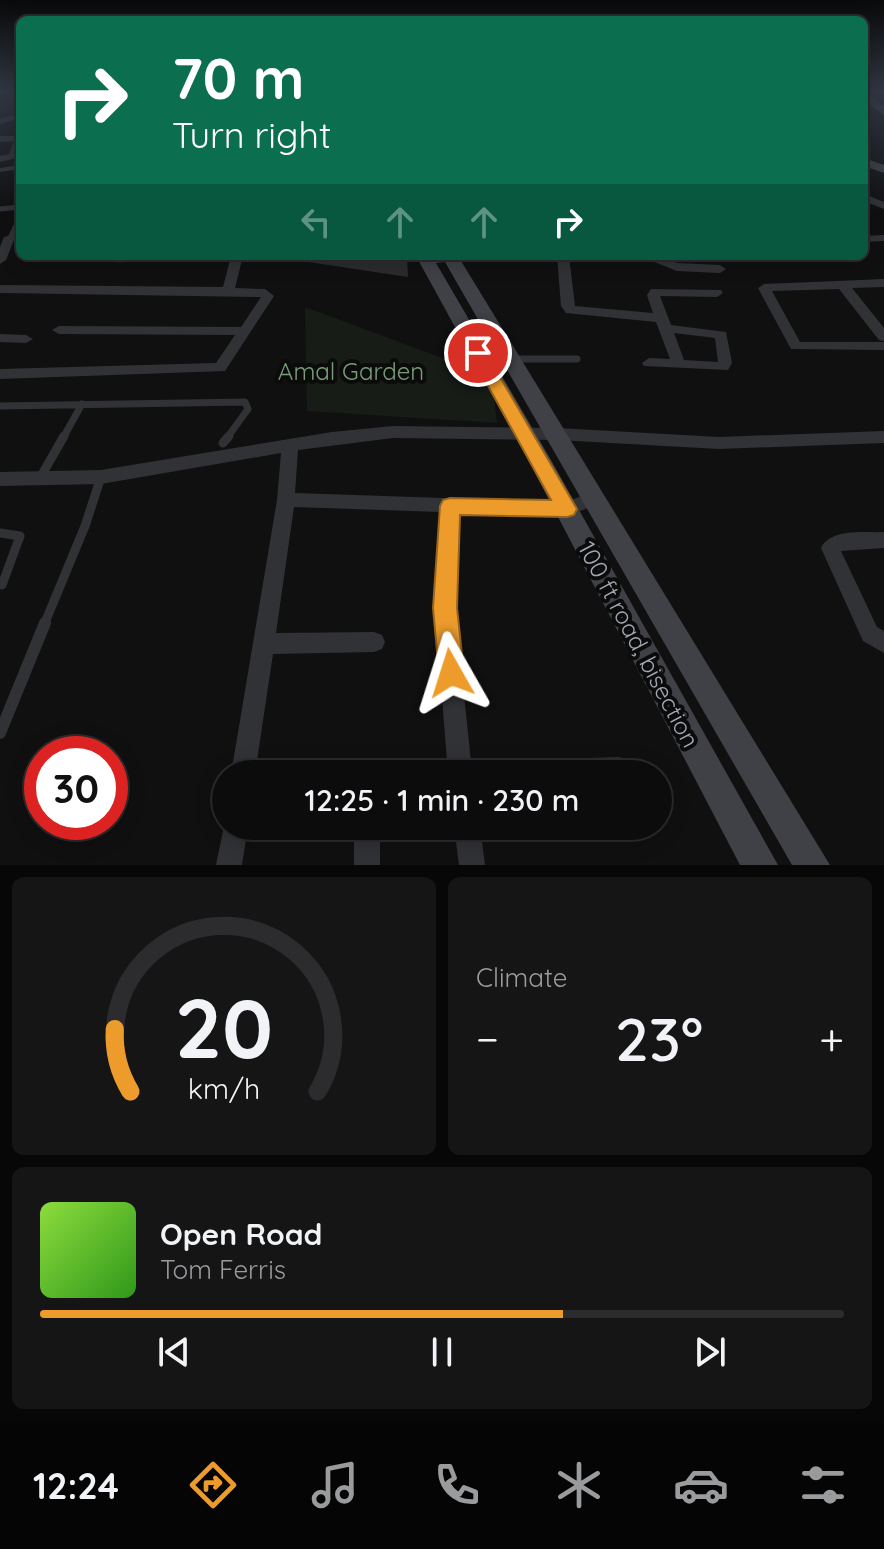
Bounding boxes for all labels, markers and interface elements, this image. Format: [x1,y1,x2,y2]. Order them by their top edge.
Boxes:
text: 70 m [172,43,304,113]
icon: right [40,48,144,152]
text: Turn right [172,112,331,157]
icon: left [294,200,338,244]
icon: ahead [378,200,422,244]
icon: ahead [462,200,506,244]
icon: right [546,200,590,244]
pin [444,319,512,387]
icon: arrive [456,331,500,375]
park label: Amal Garden [278,356,424,386]
street label: 100 ft road, bisection [572,536,706,752]
position arrow [409,631,493,715]
speed limit sign: 30 [24,736,128,840]
text: 12:25 · 1 min · 230 m [305,781,579,819]
text: Climate [476,961,567,994]
text: 20 [175,975,273,1079]
text: 23° [615,1001,703,1076]
text: − [476,1011,499,1066]
text: + [819,1011,844,1066]
text: km/h [188,1070,260,1106]
text: Open Road [160,1215,322,1253]
text: Tom Ferris [160,1253,286,1286]
icon: previous [152,1330,196,1374]
icon: pause [420,1330,464,1374]
icon: next [688,1330,732,1374]
icon: directions [185,1457,241,1513]
icon: music [307,1457,363,1513]
icon: phone [429,1457,485,1513]
icon: climate [551,1457,607,1513]
icon: car [673,1457,729,1513]
icon: filters [795,1457,851,1513]
text: 12:24 [33,1463,119,1508]

